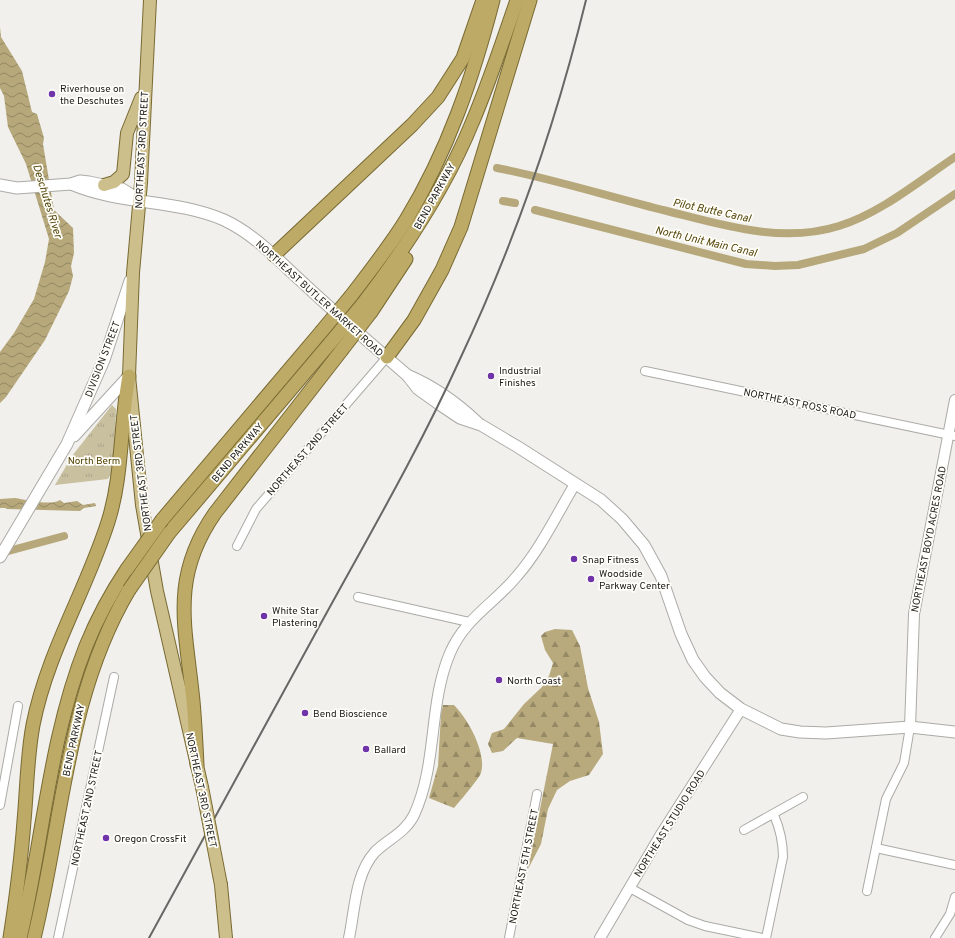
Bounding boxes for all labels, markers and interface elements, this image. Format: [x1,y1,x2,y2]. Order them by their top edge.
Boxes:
place label: Riverhouse on the Deschutes [60,83,124,108]
marker: Riverhouse on the Deschutes [47,89,57,99]
street label: NORTHEAST 3RD STREET [133,91,152,209]
street label: BEND PARKWAY [412,161,459,232]
water label: Deschutes River [29,163,65,241]
water label: Pilot Butte Canal [671,196,753,226]
water label: North Unit Main Canal [654,223,759,261]
street label: NORTHEAST BUTLER MARKET ROAD [252,238,386,360]
street label: DIVISION STREET [83,320,124,399]
place label: Industrial Finishes [499,365,541,390]
marker: Industrial Finishes [486,371,496,381]
street label: NORTHEAST ROSS ROAD [742,386,857,423]
street label: NORTHEAST 2ND STREET [265,401,352,499]
street label: NORTHEAST 3RD STREET [128,414,155,532]
street label: BEND PARKWAY [209,420,267,485]
park label: North Berm [68,455,120,468]
street label: NORTHEAST BOYD ACRES ROAD [909,465,950,613]
marker: Snap Fitness [569,554,579,564]
place label: Snap Fitness [582,554,639,567]
place label: Woodside Parkway Center [599,568,670,593]
marker: Woodside Parkway Center [586,574,596,584]
place label: White Star Plastering [272,605,319,630]
marker: White Star Plastering [259,611,269,621]
marker: North Coast [494,675,504,685]
place label: North Coast [507,675,561,688]
street label: BEND PARKWAY [60,702,89,778]
marker: Bend Bioscience [300,708,310,718]
place label: Bend Bioscience [313,708,387,721]
street label: NORTHEAST 3RD STREET [182,732,219,849]
marker: Ballard [361,744,371,754]
place label: Ballard [374,744,406,757]
street label: NORTHEAST 2ND STREET [69,749,106,867]
street label: NORTHEAST STUDIO ROAD [632,767,709,880]
street label: NORTHEAST 5TH STREET [507,808,542,925]
marker: Oregon CrossFit [101,833,111,843]
place label: Oregon CrossFit [114,833,187,846]

